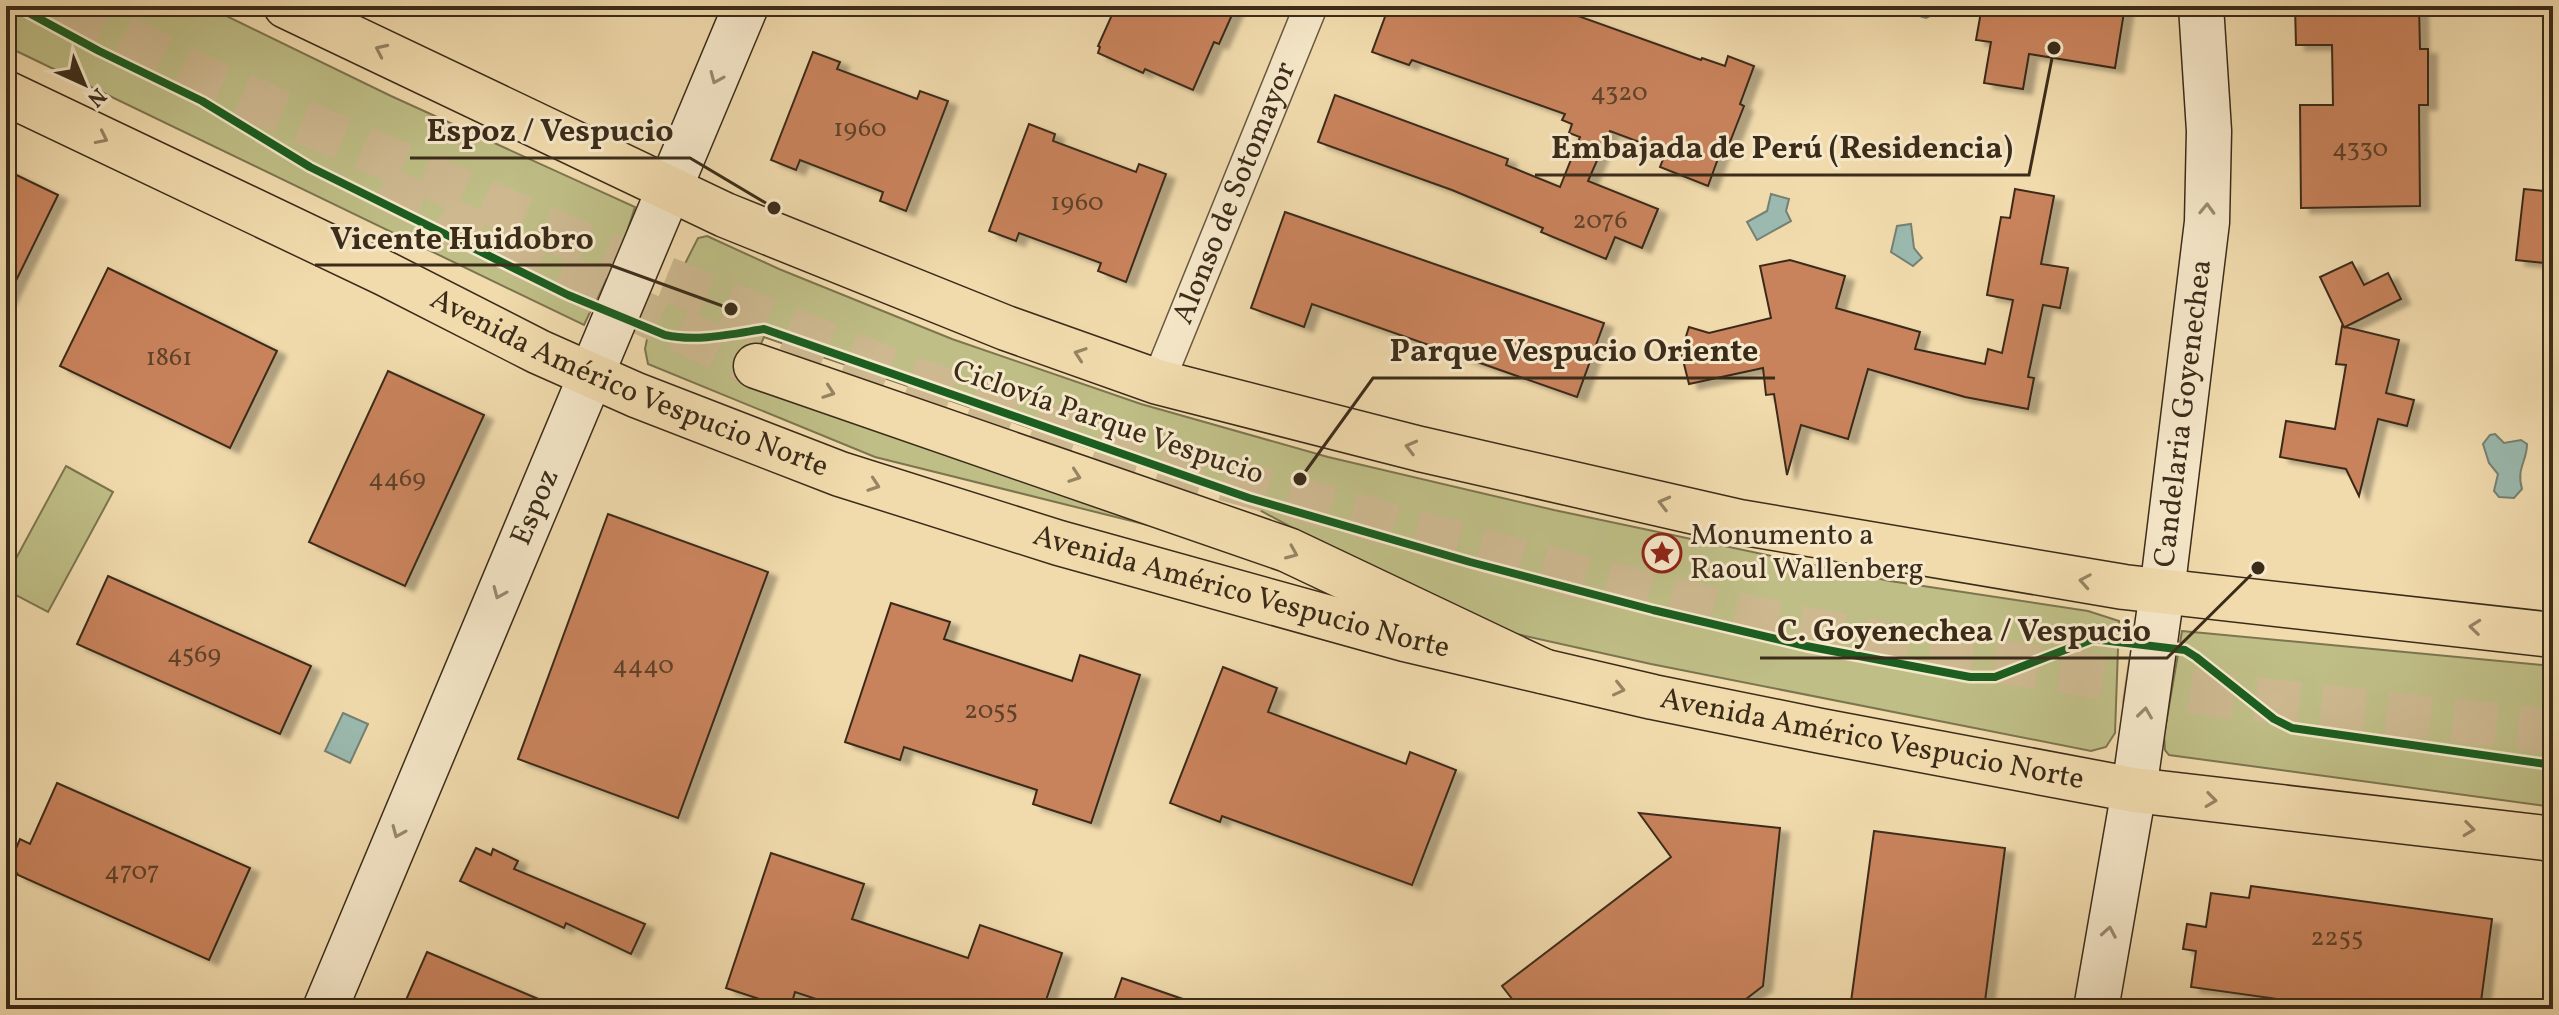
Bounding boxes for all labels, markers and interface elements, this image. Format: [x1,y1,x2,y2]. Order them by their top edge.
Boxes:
north arrow [44,44,124,124]
one-way arrow [374,44,389,60]
street label: Alonso de Sotomayor [1163,56,1307,331]
one-way arrow [709,70,726,84]
house number: 4320 [1590,75,1648,111]
text: N [80,80,113,113]
callout: Espoz / Vespucio [410,102,690,158]
text: Espoz / Vespucio [426,111,674,155]
house number: 1960 [833,111,887,147]
callout: Embajada de Perú (Residencia) [1535,119,2029,175]
one-way arrow [93,128,108,144]
text: Embajada de Perú (Residencia) [1551,128,2013,172]
house number: 4330 [2332,131,2388,167]
house number: 1960 [1050,185,1104,221]
one-way arrow [2198,202,2216,215]
house number: 2076 [1572,203,1628,239]
callout: Vicente Huidobro [315,209,610,265]
text: Vicente Huidobro [330,219,594,263]
street label: Candelaria Goyenechea [2144,257,2223,570]
street label: Avenida Américo Vespucio Norte [423,279,834,488]
callout: Parque Vespucio Oriente [1373,322,1775,378]
text: Parque Vespucio Oriente [1390,331,1758,375]
house number: 1861 [146,340,192,376]
one-way arrow [1073,347,1087,364]
street label: Ciclovía Parque Vespucio [947,350,1269,496]
one-way arrow [821,382,835,398]
one-way arrow [1404,439,1418,456]
house number: 4469 [368,461,426,497]
street label: Espoz [501,463,570,552]
one-way arrow [1068,466,1082,482]
one-way arrow [867,476,881,492]
one-way arrow [1658,496,1672,513]
street label: Avenida Américo Vespucio Norte [1027,515,1454,670]
place label: Monumento a Raoul Wallenberg [1690,515,1924,591]
place icon: Monumento a Raoul Wallenberg [1641,532,1683,574]
one-way arrow [1284,543,1298,559]
one-way arrow [2078,573,2092,590]
one-way arrow [492,585,508,599]
callout: C. Goyenechea / Vespucio [1760,602,2167,658]
text: C. Goyenechea / Vespucio [1777,611,2151,655]
one-way arrow [2469,618,2482,635]
house number: 4569 [167,637,221,673]
house number: 4440 [612,648,674,684]
street label: Avenida Américo Vespucio Norte [1656,678,2087,801]
one-way arrow [1612,680,1625,697]
house number: 2055 [964,693,1018,729]
one-way arrow [2136,706,2153,719]
one-way arrow [2205,791,2218,808]
one-way arrow [2463,821,2476,838]
one-way arrow [391,824,407,839]
house number: 4707 [104,854,160,890]
house number: 2255 [2311,920,2363,956]
one-way arrow [2099,925,2116,939]

